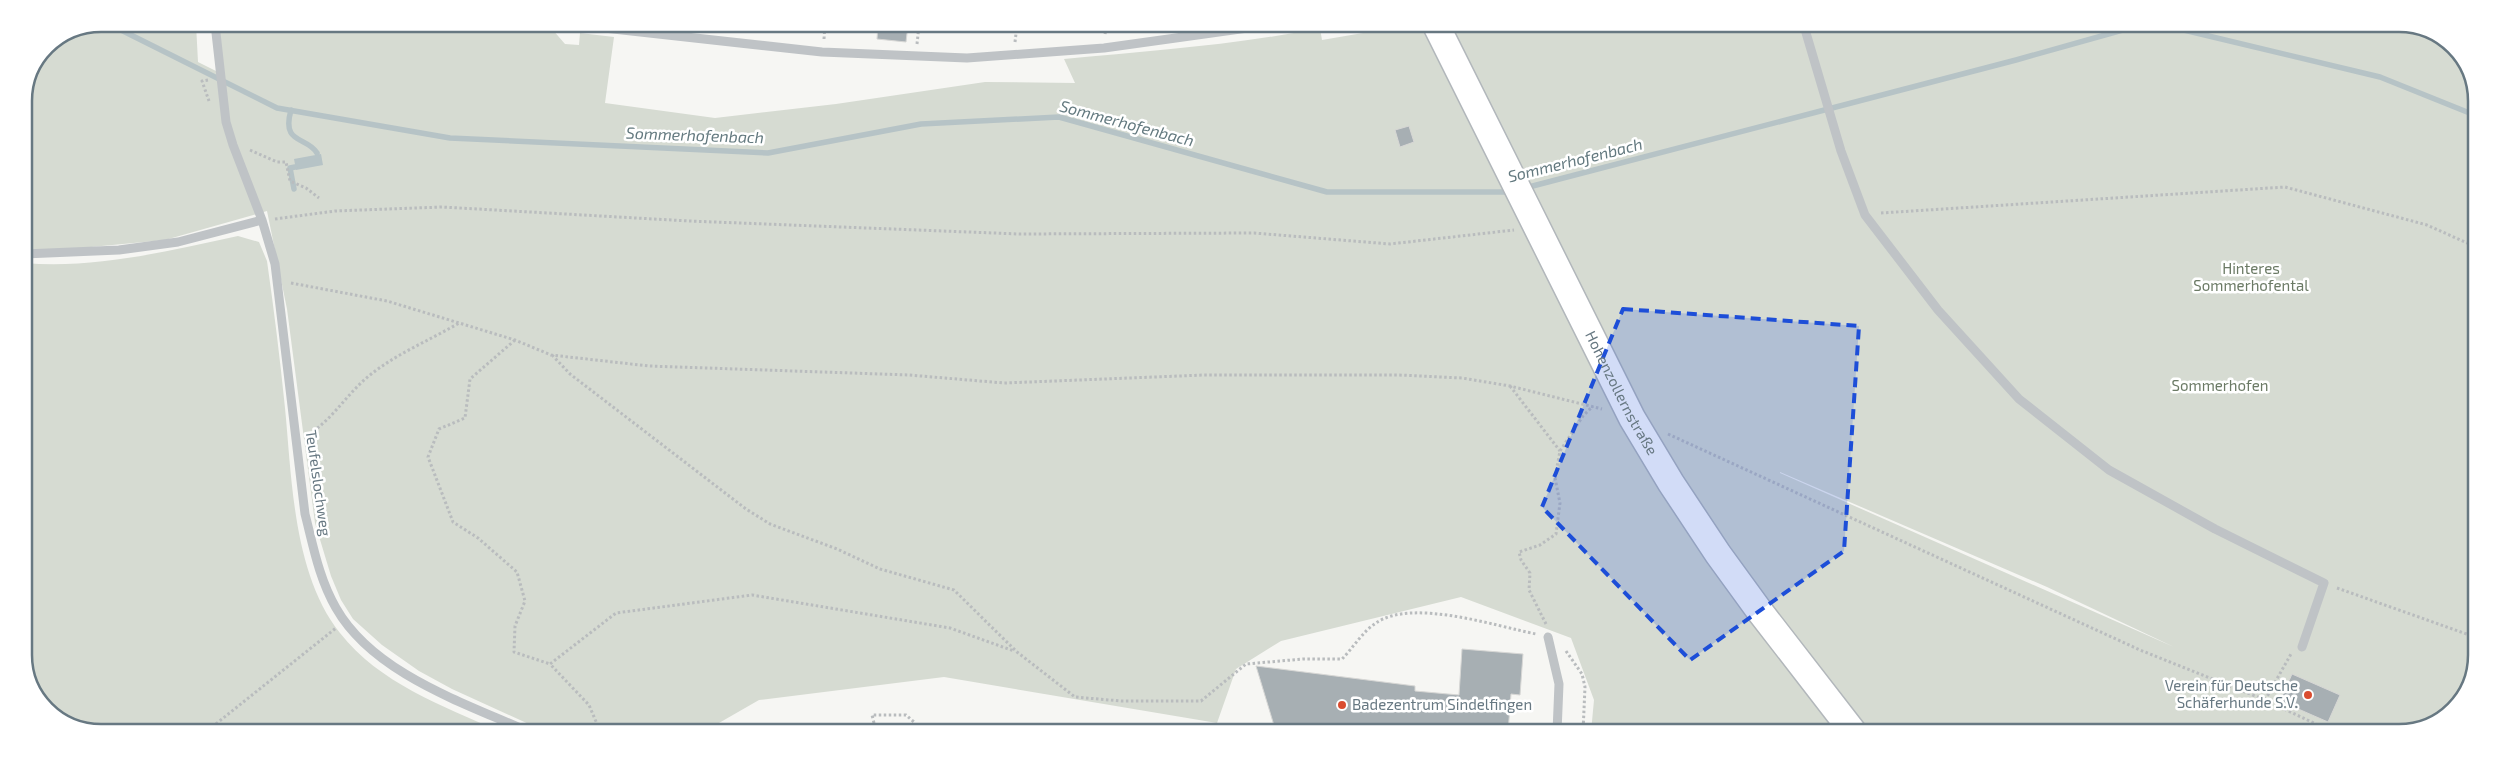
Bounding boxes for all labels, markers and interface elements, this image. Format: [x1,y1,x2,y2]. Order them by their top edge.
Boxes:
water label: Sommerhofenbach [1058,95,1196,150]
water label: Sommerhofenbach [626,123,764,146]
water label: Sommerhofenbach [1506,134,1644,185]
park label: Hinteres Sommerhofental [2193,259,2309,294]
street label: Hohenzollernstraße [1582,328,1662,458]
park label: Sommerhofen [2172,376,2268,394]
street label: Teufelslochweg [303,429,335,538]
place label: Verein für Deutsche Schäferhunde S.V. [2165,676,2298,711]
marker: Verein für Deutsche Schäferhunde S.V. [2302,689,2314,701]
place label: Badezentrum Sindelfingen [1352,695,1532,713]
marker: Badezentrum Sindelfingen [1336,699,1348,711]

